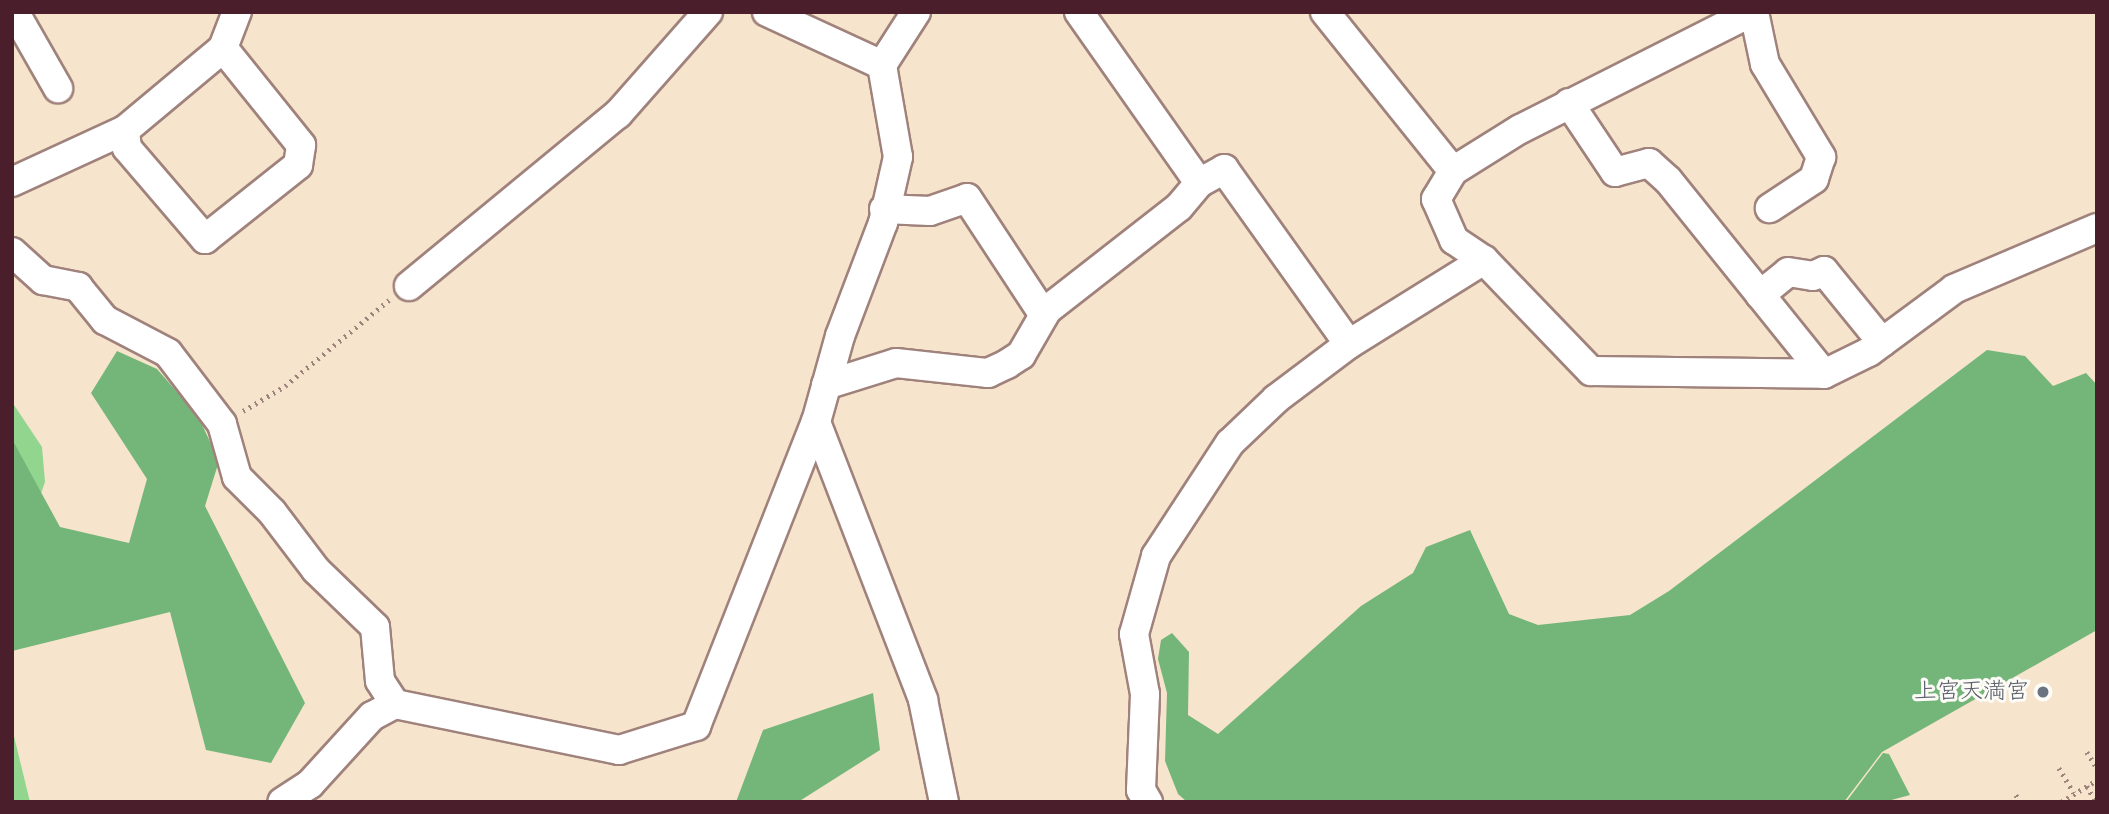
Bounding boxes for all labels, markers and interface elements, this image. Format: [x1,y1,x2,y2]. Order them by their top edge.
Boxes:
place label: 上宮天満宮 [1914,678,2029,706]
marker: 上宮天満宮 [2035,684,2051,700]

